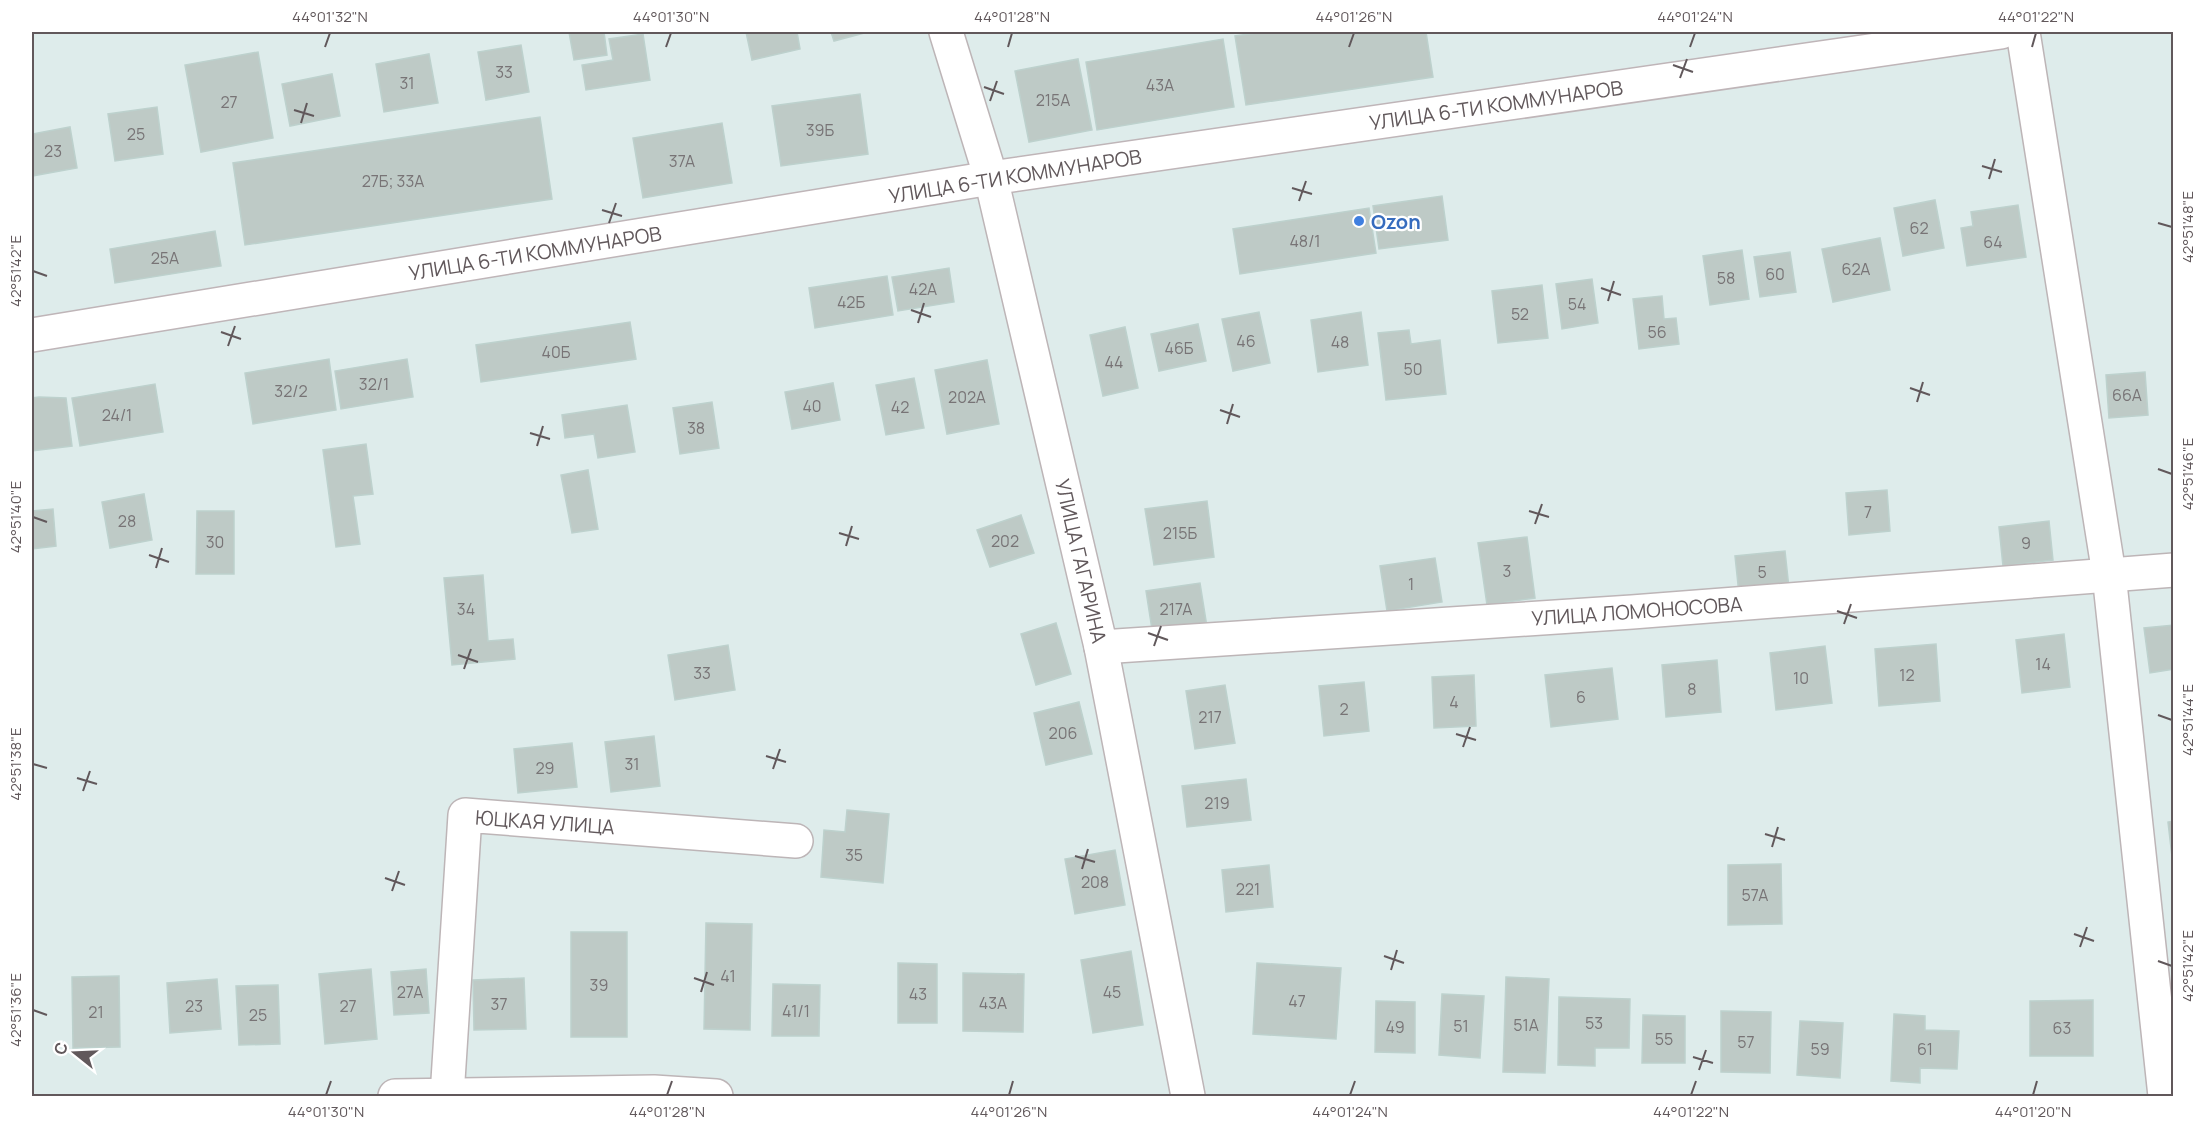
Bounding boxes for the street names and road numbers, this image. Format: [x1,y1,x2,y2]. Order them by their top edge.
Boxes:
street label: УЛИЦА 6-ТИ КОММУНАРОВ [1368,74,1624,136]
street label: УЛИЦА 6-ТИ КОММУНАРОВ [887,143,1143,209]
street label: УЛИЦА 6-ТИ КОММУНАРОВ [407,220,663,286]
street label: УЛИЦА ГАГАРИНА [1049,476,1113,646]
street label: УЛИЦА ЛОМОНОСОВА [1531,590,1744,632]
street label: ЮЦКАЯ УЛИЦА [474,804,616,840]

